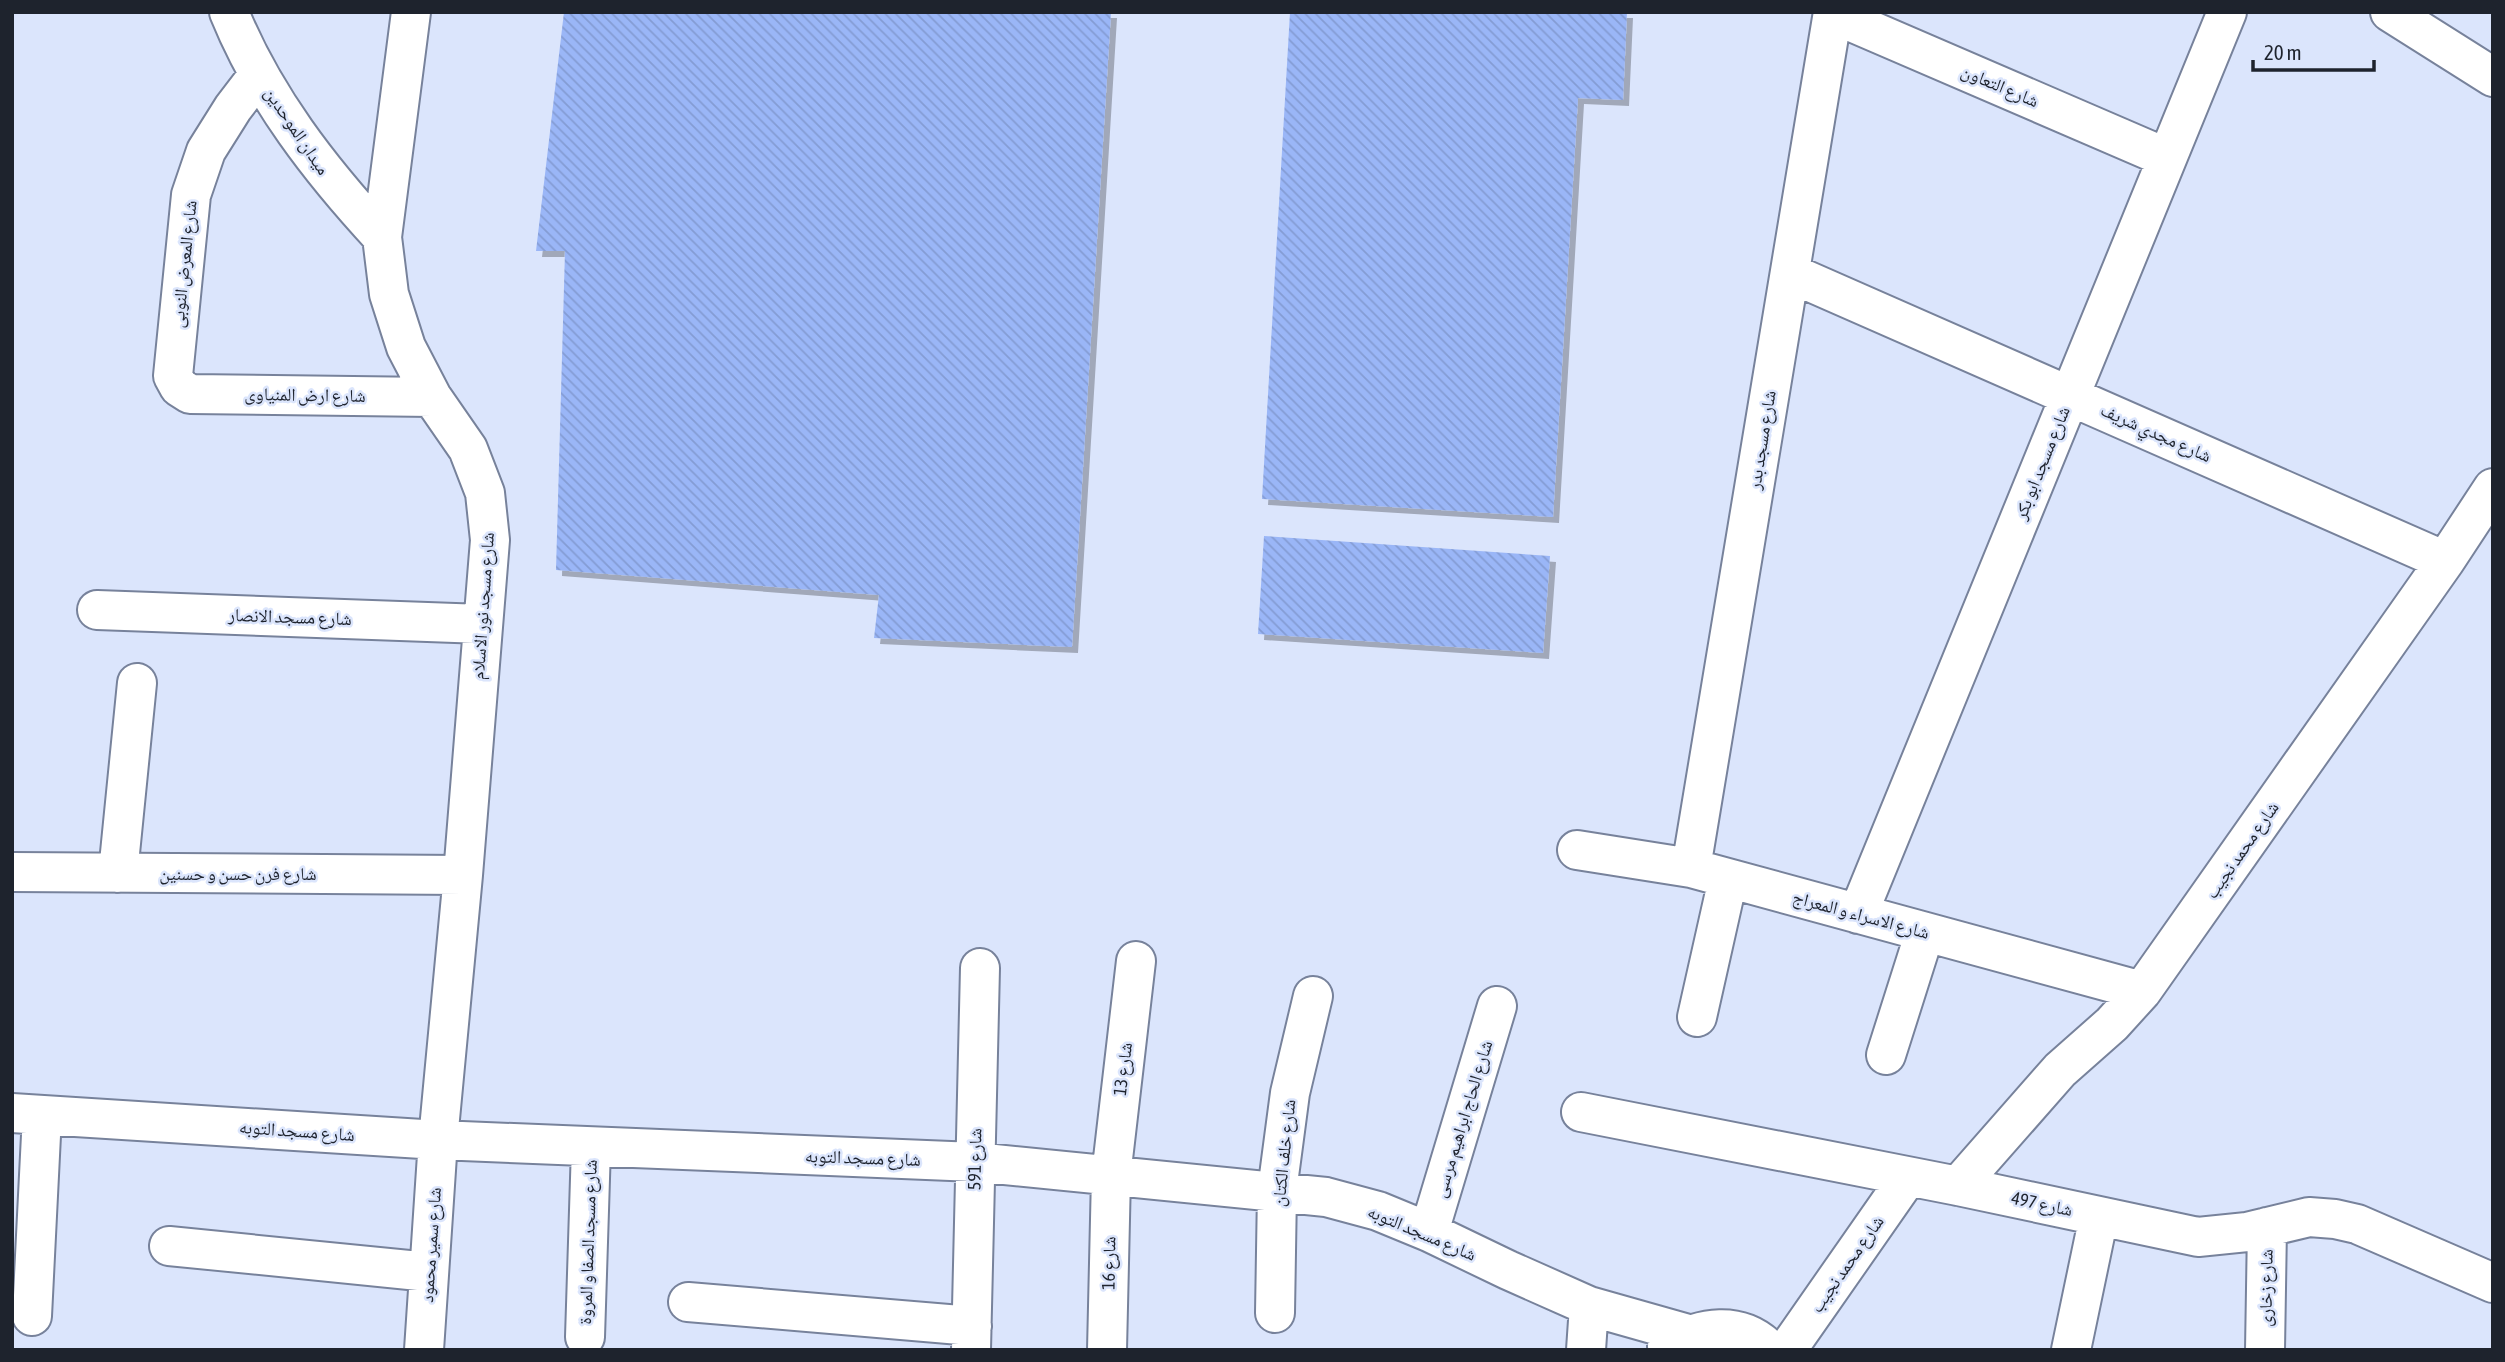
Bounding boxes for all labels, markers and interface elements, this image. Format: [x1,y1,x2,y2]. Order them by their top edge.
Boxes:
scale bar [2253,28,2374,72]
text: 20 m [2264,40,2302,64]
street label: شارع التعاون [1958,60,2042,112]
street label: ميدان الموحدين [260,83,334,179]
street label: شارع المعرض النوبى [166,199,202,329]
street label: شارع ارض المنياوى [244,383,366,407]
street label: شارع مسجد بدر [1743,389,1781,492]
street label: شارع مجدي شريف [2096,399,2215,471]
street label: شارع مسجد ابو بكر [2009,403,2075,524]
street label: شارع مسجد نور الاسلام [467,531,500,681]
street label: شارع مسجد الانصار [227,604,352,630]
street label: شارع محمد نجيب [2200,797,2284,903]
street label: شارع فرن حسن و حسنين [159,863,317,885]
street label: شارع الاسراء و المعراج [1790,886,1932,945]
street label: شارع الحاج ابراهيم مرسى [1429,1038,1498,1201]
street label: شارع 13 [1109,1041,1137,1097]
street label: شارع خلف الكتان [1267,1098,1301,1208]
street label: شارع مسجد التوبه [238,1116,356,1146]
street label: شارع 591 [963,1128,987,1190]
street label: شارع مسجد التوبه [805,1145,921,1171]
street label: شارع مسجد الصفا و المروة [574,1159,602,1325]
street label: شارع سمير محمود [416,1187,446,1303]
street label: شارع 497 [2009,1187,2075,1221]
street label: شارع مسجد التوبه [1364,1200,1480,1266]
street label: شارع محمد نجيب [1805,1211,1889,1317]
street label: شارع 16 [1098,1236,1120,1290]
street label: شارع زخارى [2254,1249,2278,1327]

